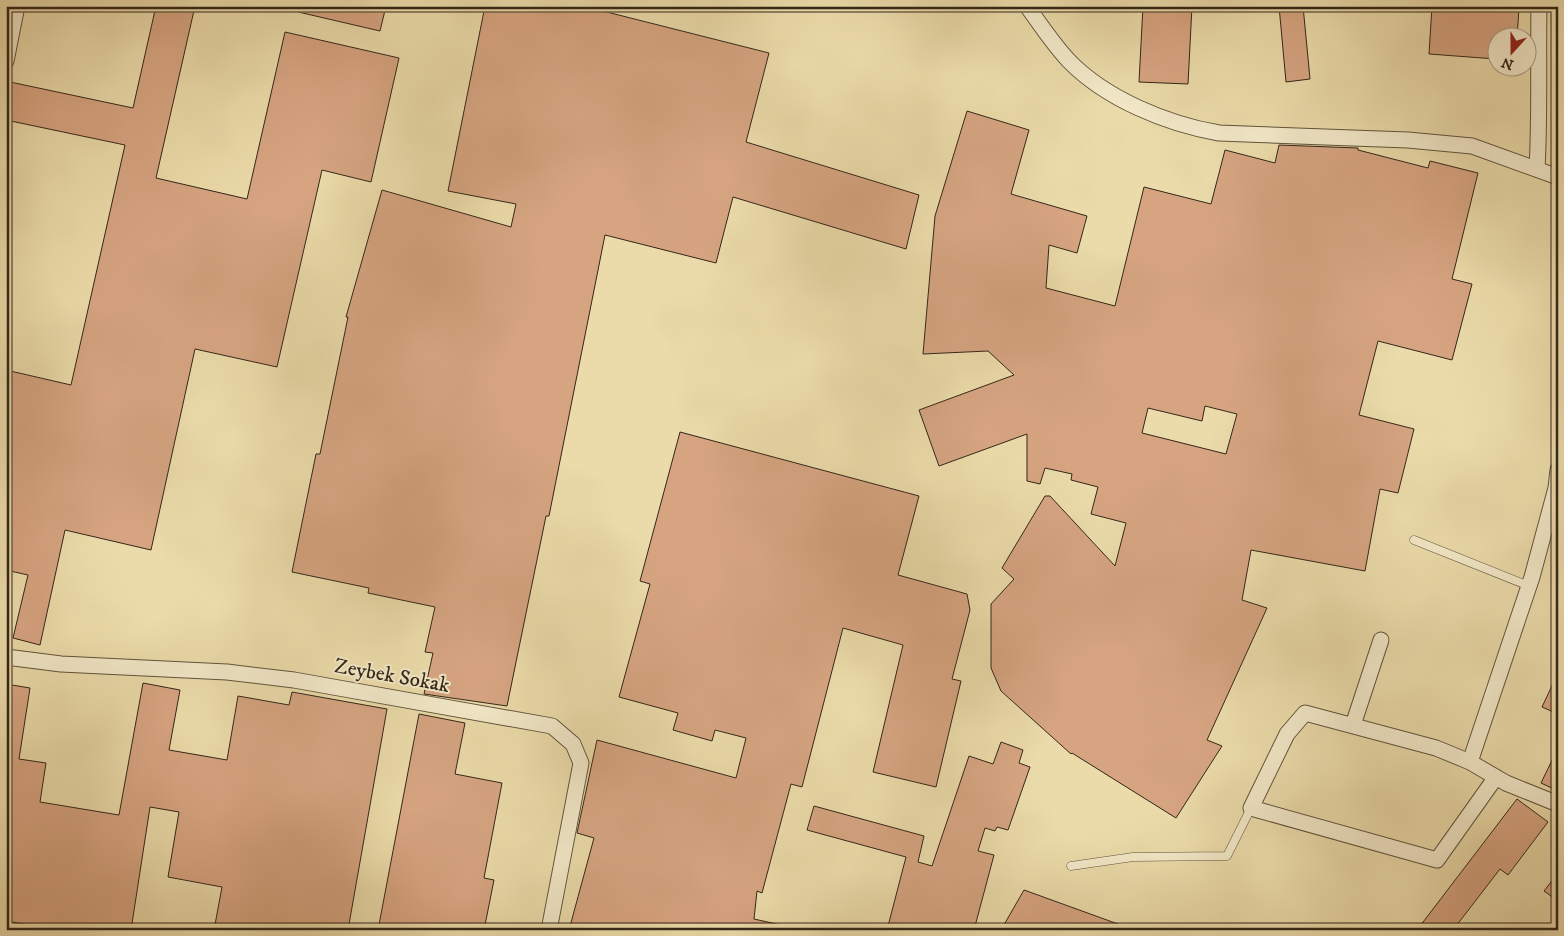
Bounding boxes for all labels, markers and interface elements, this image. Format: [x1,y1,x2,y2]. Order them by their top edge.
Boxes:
north arrow [1486,28,1536,78]
text: N [1499,53,1516,74]
street label: Zeybek Sokak [332,653,452,699]

